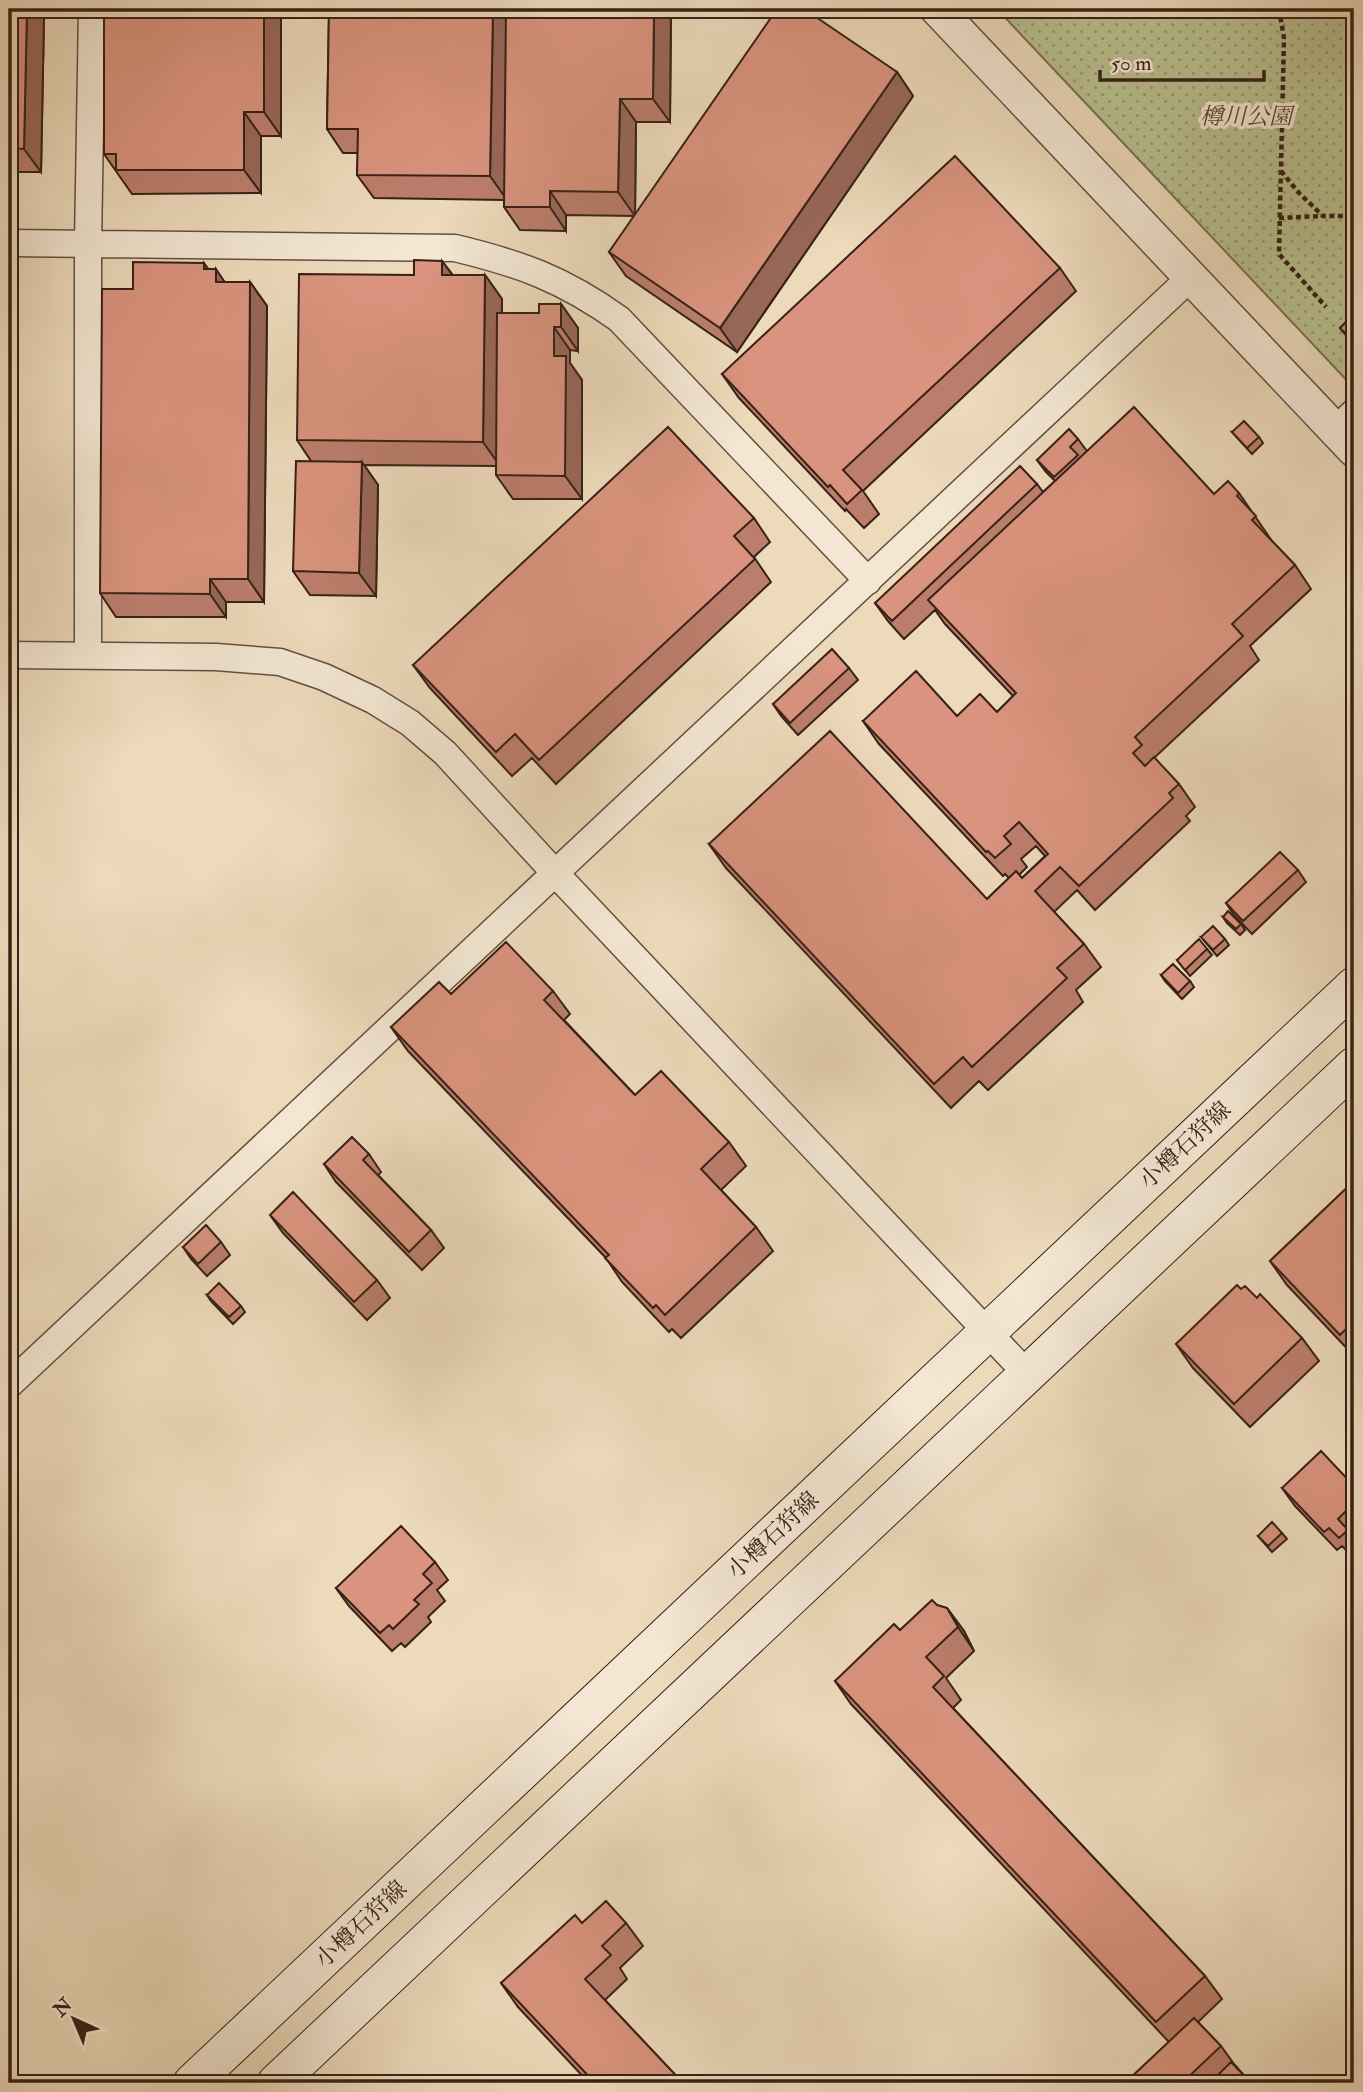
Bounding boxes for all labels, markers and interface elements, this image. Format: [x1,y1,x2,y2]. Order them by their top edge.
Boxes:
scale bar [1100,38,1265,82]
text: 50 m [1111,50,1152,77]
park label: 樽川公園 [1200,102,1296,131]
street label: 小樽石狩線 [1133,1095,1237,1195]
street label: 小樽石狩線 [721,1485,825,1585]
street label: 小樽石狩線 [309,1874,413,1974]
north arrow [38,1983,108,2054]
text: N [48,1992,78,2023]

